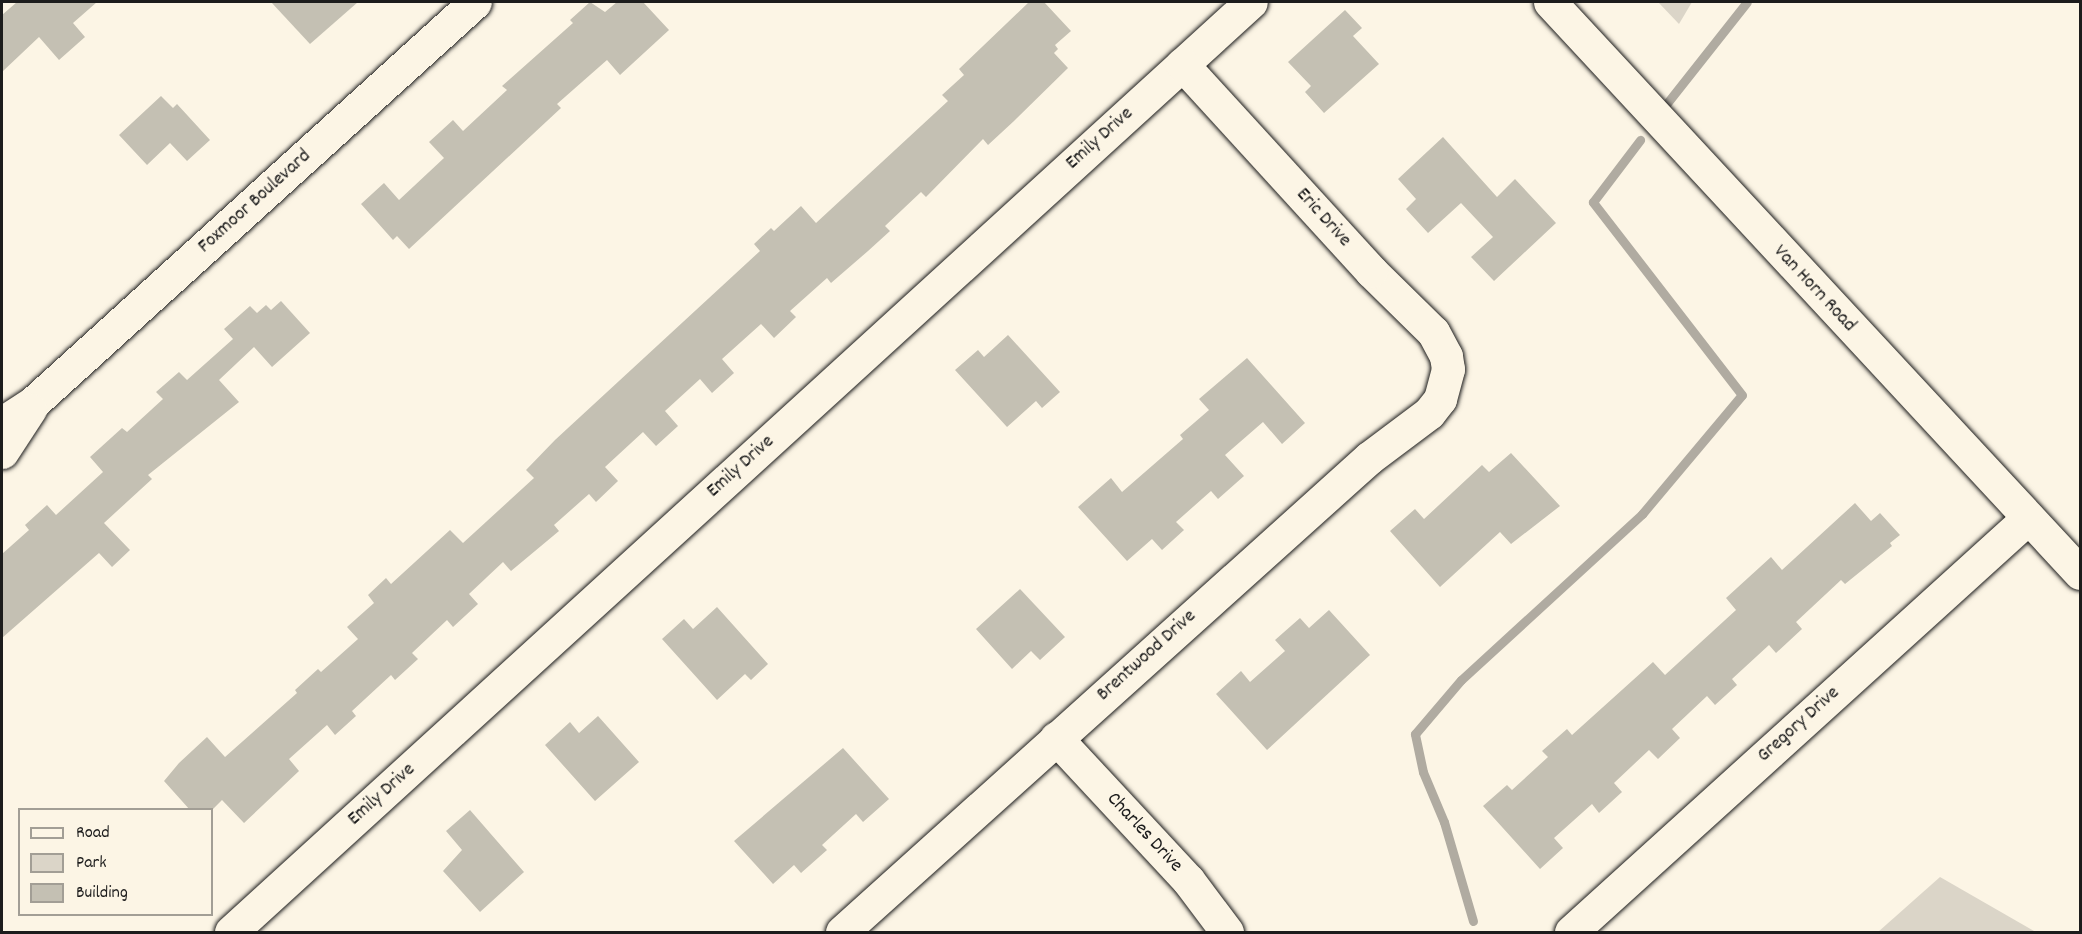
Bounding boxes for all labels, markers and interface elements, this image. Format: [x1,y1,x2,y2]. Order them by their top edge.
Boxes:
street label: Emily Drive [1061,102,1139,176]
street label: Foxmoor Boulevard [194,145,316,259]
street label: Eric Drive [1290,183,1356,253]
street label: Van Horn Road [1768,240,1860,338]
street label: Emily Drive [702,430,780,504]
street label: Brentwood Drive [1092,605,1202,707]
street label: Gregory Drive [1753,682,1845,768]
street label: Emily Drive [343,758,421,832]
street label: Charles Drive [1101,788,1187,878]
legend [18,808,213,916]
text: Road [76,821,110,846]
text: Park [76,851,107,876]
text: Building [76,881,128,906]

